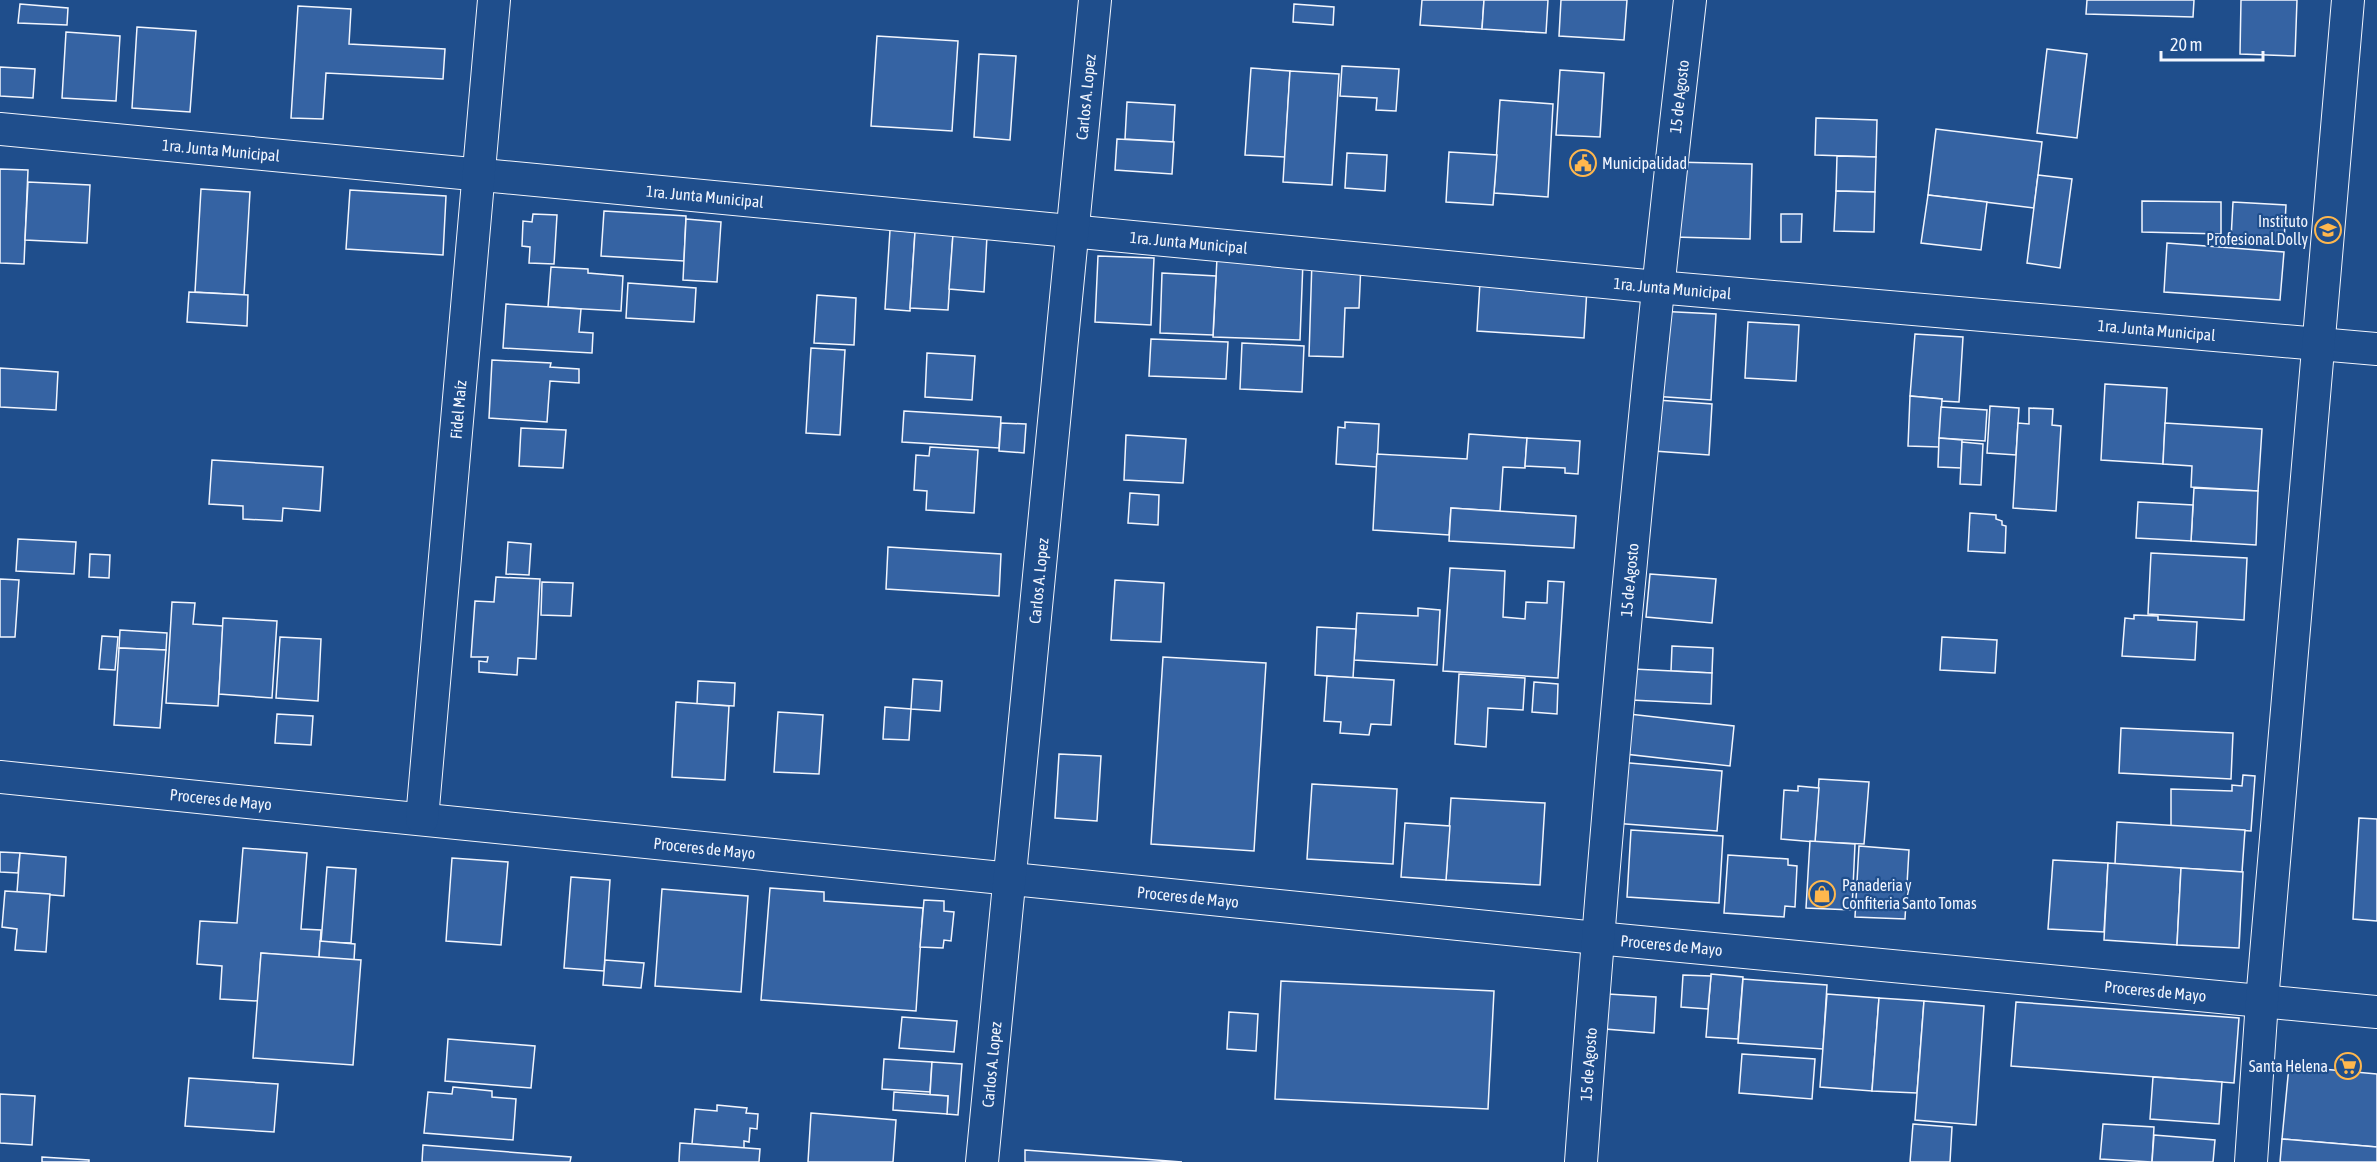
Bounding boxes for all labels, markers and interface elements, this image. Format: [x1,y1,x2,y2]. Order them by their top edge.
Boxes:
scale bar [2161,24,2263,62]
text: 20 m [2170,34,2202,55]
street label: Carlos A. Lopez [1072,53,1099,141]
street label: 15 de Agosto [1666,59,1692,134]
street label: 1ra. Junta Municipal [161,136,281,165]
public building icon: Municipalidad [1568,148,1598,178]
place label: Municipalidad [1602,154,1687,173]
street label: 1ra. Junta Municipal [645,182,765,211]
place label: Instituto Profesional Dolly [2206,212,2308,249]
school or university icon: Instituto Profesional Dolly [2313,215,2343,245]
street label: 1ra. Junta Municipal [1129,228,1249,257]
street label: 1ra. Junta Municipal [1613,274,1733,302]
street label: 1ra. Junta Municipal [2097,316,2217,344]
street label: Fidel Maíz [446,379,470,440]
street label: Carlos A. Lopez [1025,537,1052,624]
street label: 15 de Agosto [1617,542,1642,618]
street label: Proceres de Mayo [169,785,273,814]
street label: Proceres de Mayo [653,834,756,862]
place label: Panaderia y Confiteria Santo Tomas [1842,876,1977,912]
shop icon: Panaderia y Confiteria Santo Tomas [1807,879,1837,909]
street label: Proceres de Mayo [1136,883,1240,911]
street label: Proceres de Mayo [1620,931,1723,959]
street label: Proceres de Mayo [2104,977,2207,1005]
street label: Carlos A. Lopez [978,1020,1005,1108]
street label: 15 de Agosto [1576,1027,1600,1102]
supermarket icon: Santa Helena [2333,1051,2363,1081]
place label: Santa Helena [2249,1057,2328,1075]

